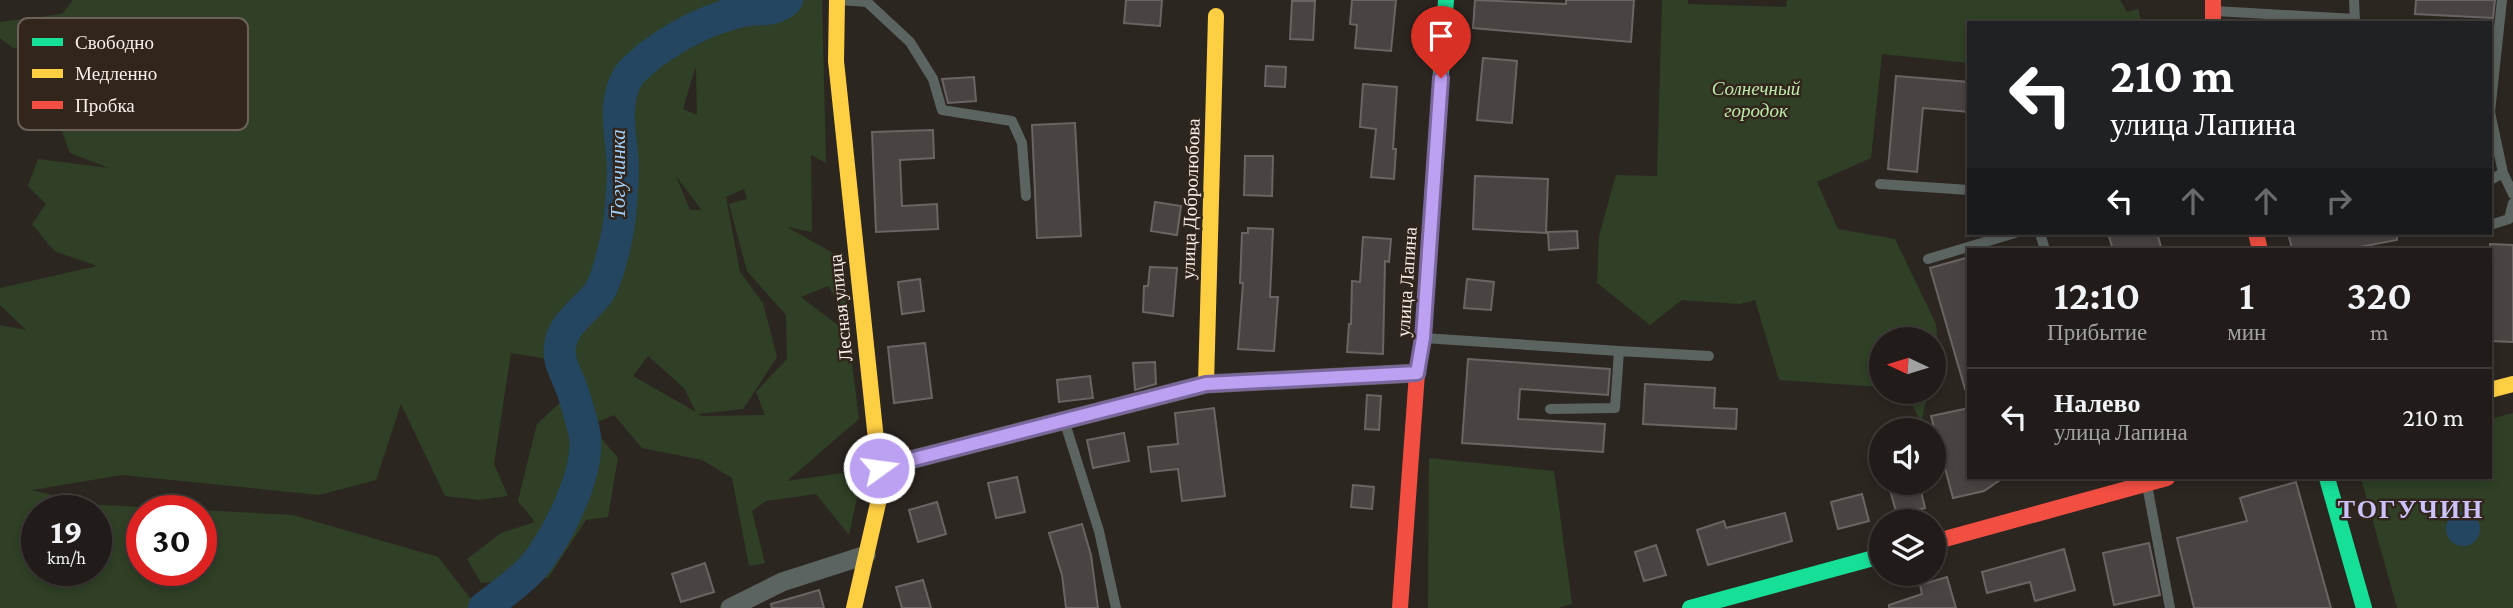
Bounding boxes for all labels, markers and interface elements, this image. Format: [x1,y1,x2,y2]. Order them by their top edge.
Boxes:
pin [1411,6,1471,78]
icon: arrive [1422,17,1460,55]
legend [18,18,248,130]
text: Свободно [75,32,154,53]
text: 210 m [2110,48,2234,103]
icon: left [1995,49,2086,140]
text: Медленно [75,63,157,84]
park label: Солнечный городок [1712,78,1801,121]
text: Пробка [75,95,135,116]
text: улица Лапина [2110,106,2296,142]
street label: улица Добролюбова [1177,117,1204,280]
water label: Тогучинка [606,129,630,219]
icon: left [2101,182,2139,220]
icon: ahead [2174,182,2212,220]
icon: ahead [2247,182,2285,220]
icon: right [2320,182,2358,220]
street label: улица Лапина [1392,226,1421,338]
street label: Лесная улица [824,253,857,363]
text: 12:10 [2054,271,2140,318]
text: 1 [2239,271,2254,318]
text: 320 [2346,271,2412,318]
text: Прибытие [2047,319,2147,345]
text: мин [2227,319,2266,345]
text: m [2370,319,2388,345]
north arrow [1869,327,1946,404]
map controls [1869,327,1946,586]
text: Налево [2054,389,2140,418]
icon: left [1995,398,2033,436]
text: 210 m [2403,403,2464,432]
button: sound [1869,418,1946,495]
text: улица Лапина [2054,419,2188,445]
position arrow [842,431,916,505]
speed limit sign: 30 [126,495,217,586]
district label: ТОГУЧИН [2338,495,2484,524]
button: layers [1869,509,1946,586]
text: 19 [50,512,83,551]
text: km/h [47,548,86,568]

